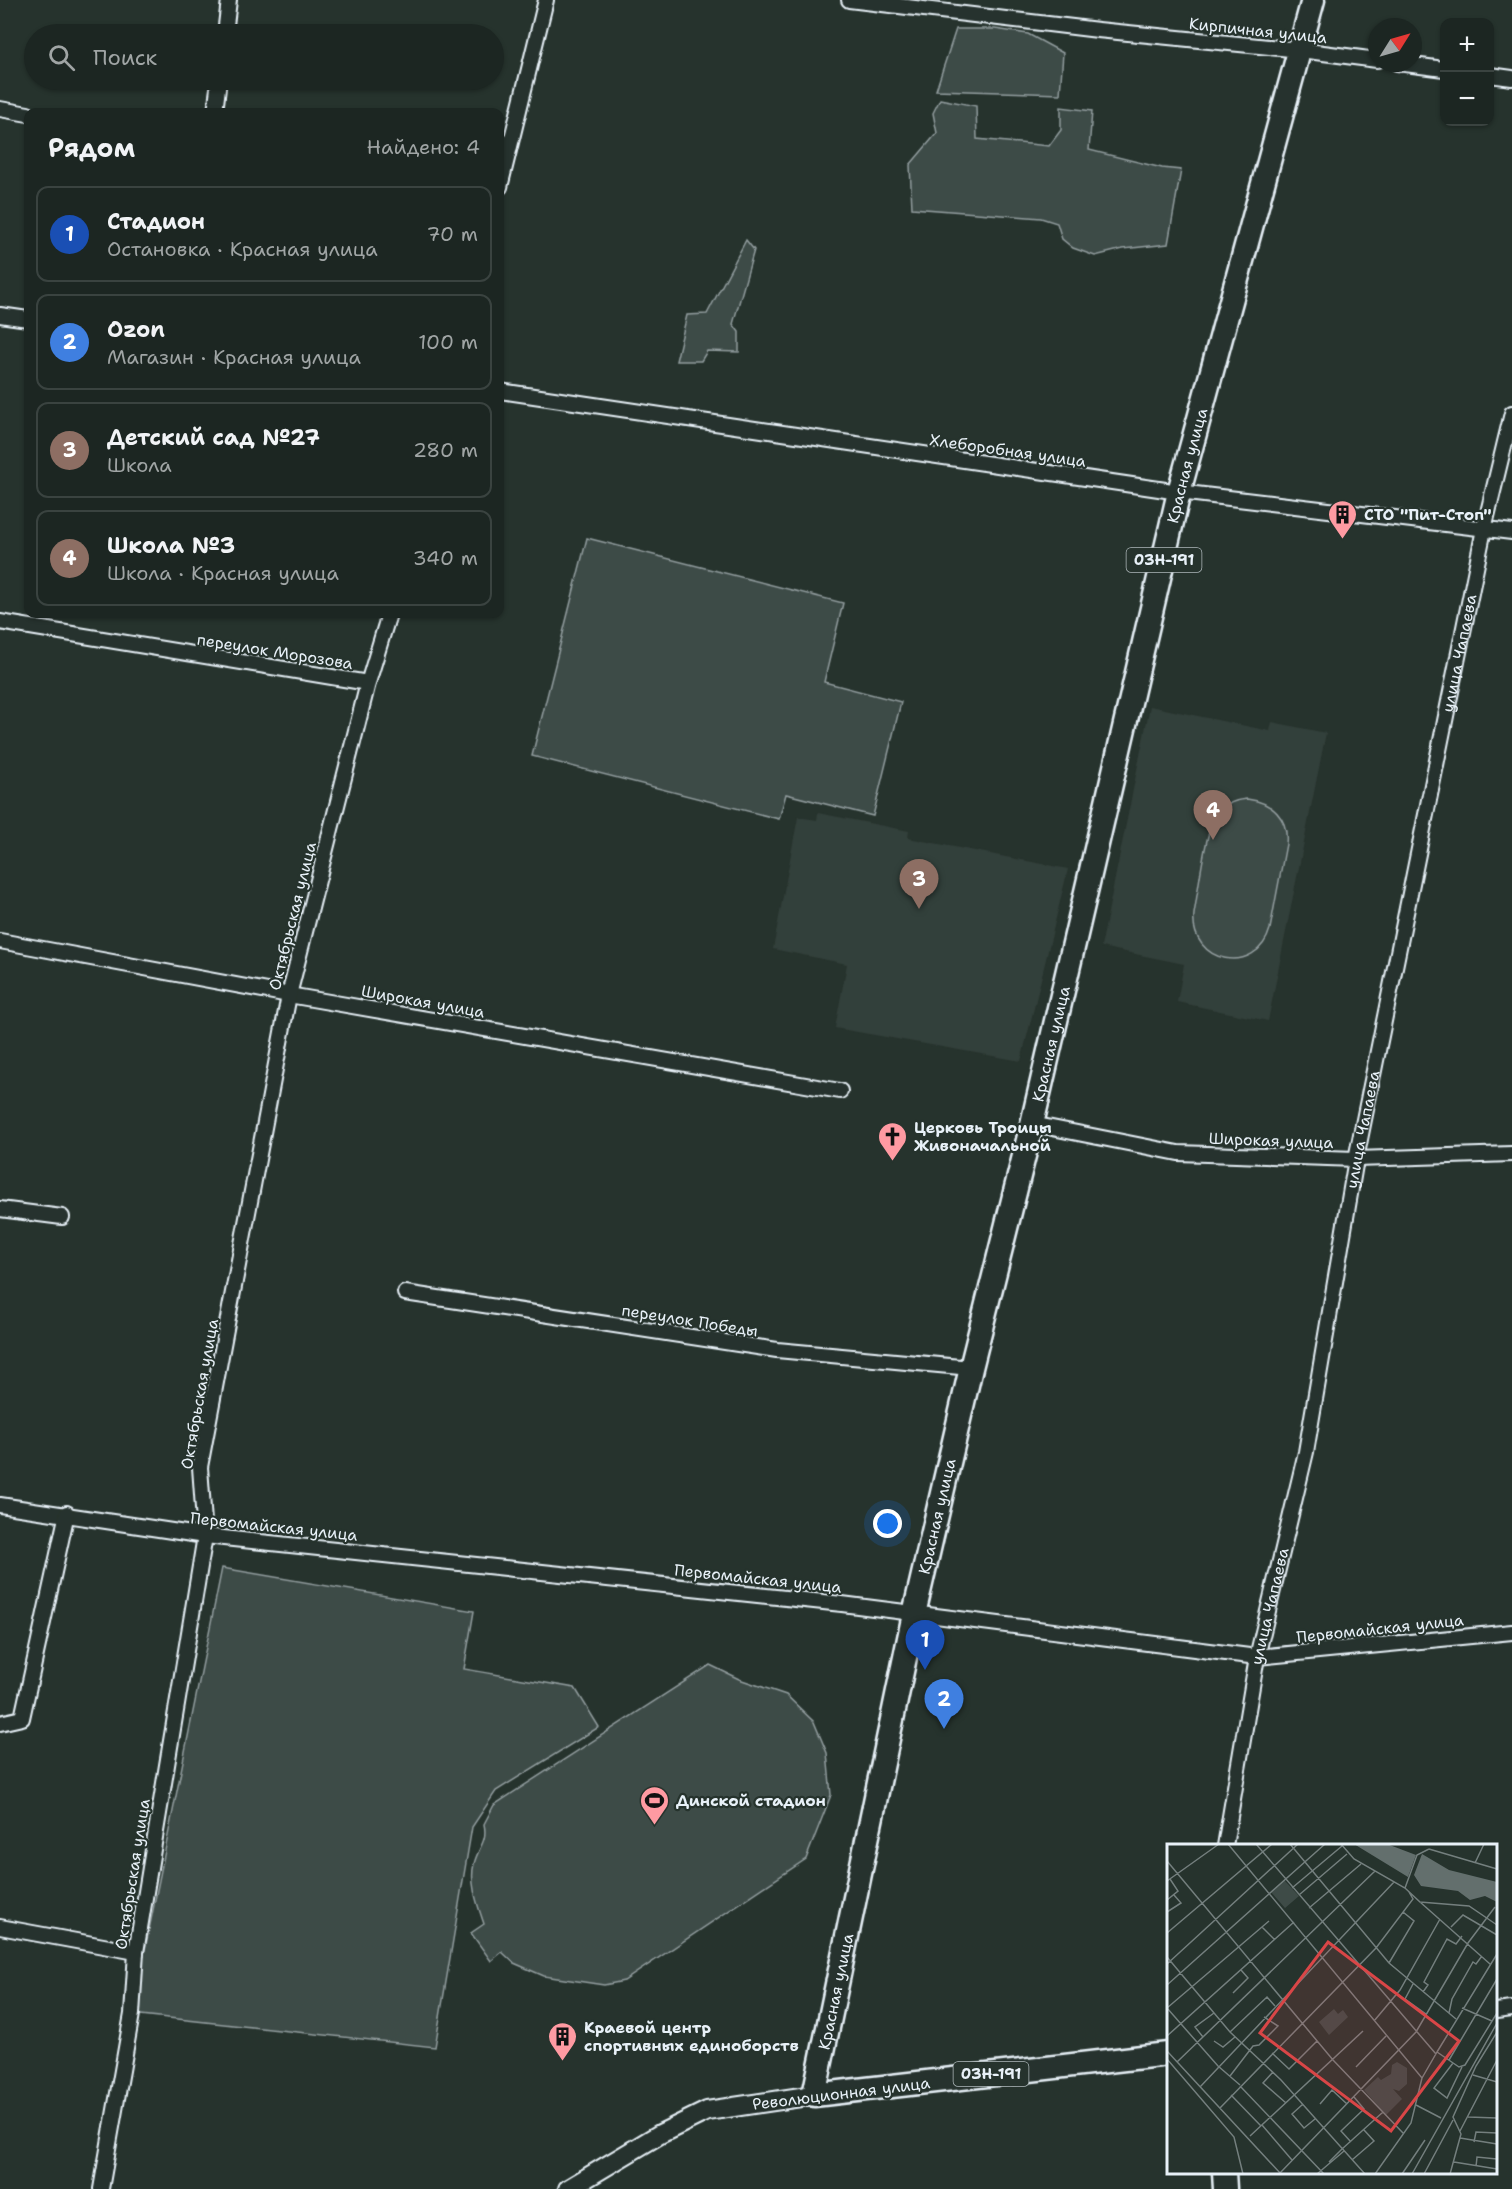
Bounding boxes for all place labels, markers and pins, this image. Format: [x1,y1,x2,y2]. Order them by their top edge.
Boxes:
building icon: СТО "Пит-Стоп" [1327,498,1359,540]
place label: СТО "Пит-Стоп" [1364,504,1492,525]
pin: 4 [1194,790,1232,840]
pin: 3 [900,860,938,909]
place label: Церковь Троицы Живоначальной [914,1117,1052,1156]
church icon: Церковь Троицы Живоначальной [877,1120,909,1162]
pin: 1 [906,1620,944,1670]
pin: 2 [924,1680,964,1729]
sports icon: Динской стадион [639,1784,671,1826]
place label: Динской стадион [676,1790,826,1811]
place label: Краевой центр спортивных единоборств [584,2017,799,2056]
building icon: Краевой центр спортивных единоборств [547,2020,579,2062]

